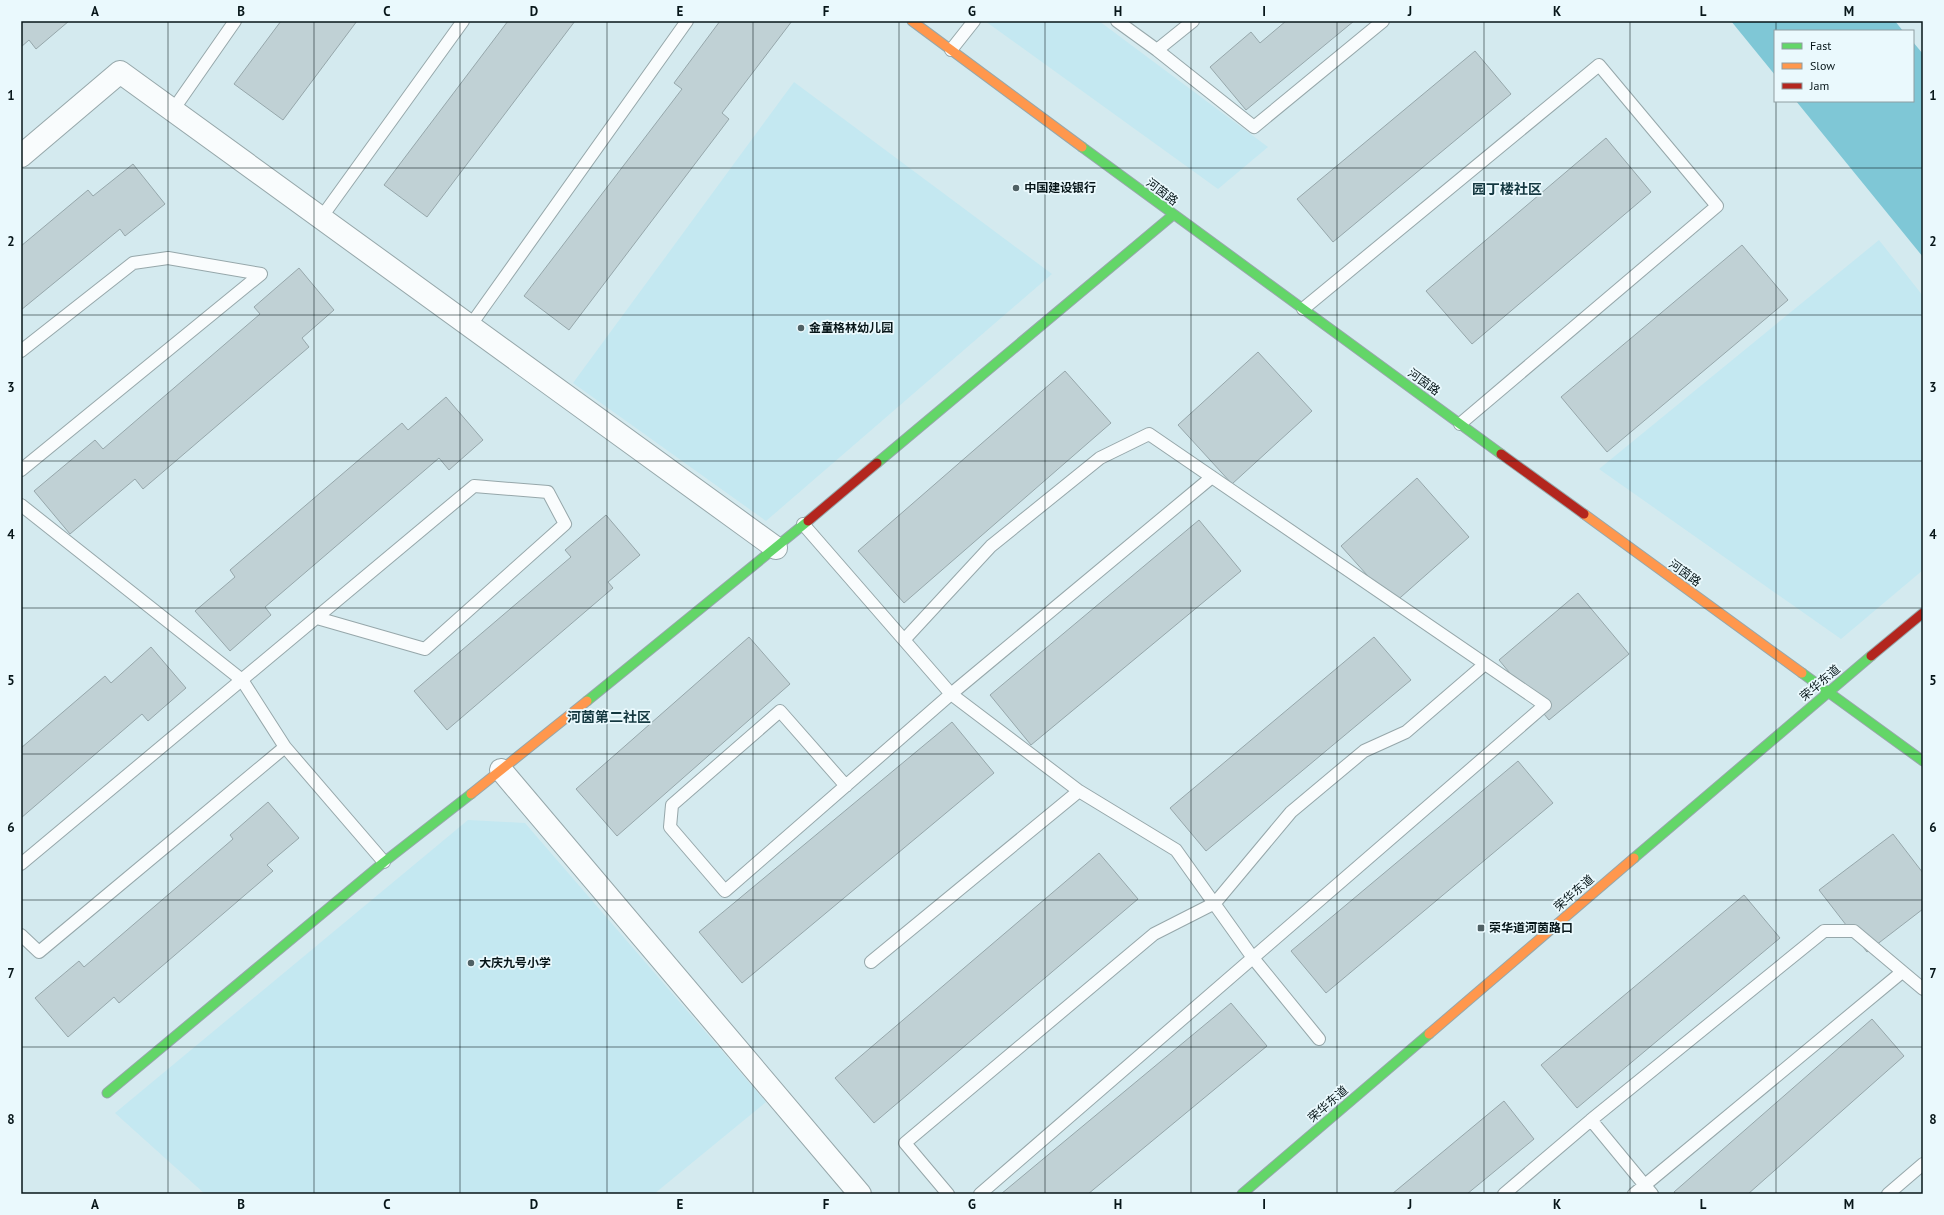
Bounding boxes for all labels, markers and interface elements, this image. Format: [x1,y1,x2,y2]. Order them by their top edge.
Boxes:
text: A [91,3,99,20]
text: B [237,3,245,20]
text: C [383,3,391,20]
text: D [530,3,538,20]
text: E [677,3,684,20]
text: F [823,3,830,20]
text: G [968,3,976,20]
text: H [1114,3,1122,20]
text: I [1262,3,1266,20]
text: J [1407,3,1412,20]
text: K [1553,3,1561,20]
text: L [1700,3,1707,20]
text: M [1844,3,1854,20]
legend [1774,30,1914,102]
text: Fast [1810,38,1831,53]
text: Slow [1810,58,1835,73]
text: Jam [1809,78,1829,93]
text: 1 [7,87,15,104]
text: 1 [1929,87,1937,104]
street label: 河茵路 [1143,175,1181,208]
place label: 中国建设银行 [1024,180,1096,195]
district label: 园丁楼社区 [1472,180,1542,198]
marker: 中国建设银行 [1011,183,1021,193]
text: 2 [7,233,15,250]
text: 2 [1929,233,1937,250]
place label: 金童格林幼儿园 [809,320,893,335]
marker: 金童格林幼儿园 [796,323,806,333]
street label: 河茵路 [1405,365,1443,398]
text: 3 [7,379,15,396]
text: 3 [1929,379,1937,396]
text: 4 [7,526,15,543]
text: 4 [1929,526,1937,543]
street label: 河茵路 [1666,556,1704,589]
street label: 荣华东道 [1796,661,1843,704]
text: 5 [7,672,15,689]
text: 5 [1929,672,1937,689]
district label: 河茵第二社区 [567,708,651,726]
text: 6 [7,819,15,836]
text: 6 [1929,819,1937,836]
street label: 荣华东道 [1551,871,1597,914]
place label: 荣华道河茵路口 [1489,920,1573,935]
marker: 荣华道河茵路口 [1476,923,1486,933]
place label: 大庆九号小学 [479,955,551,970]
marker: 大庆九号小学 [466,958,476,968]
text: 7 [7,965,15,982]
text: 7 [1929,965,1937,982]
street label: 荣华东道 [1305,1082,1351,1125]
text: 8 [7,1111,15,1128]
text: 8 [1929,1111,1937,1128]
text: A [91,1196,99,1213]
text: B [237,1196,245,1213]
text: C [383,1196,391,1213]
text: D [530,1196,538,1213]
text: E [677,1196,684,1213]
text: F [823,1196,830,1213]
text: G [968,1196,976,1213]
text: H [1114,1196,1122,1213]
text: I [1262,1196,1266,1213]
text: J [1407,1196,1412,1213]
text: K [1553,1196,1561,1213]
text: L [1700,1196,1707,1213]
text: M [1844,1196,1854,1213]

